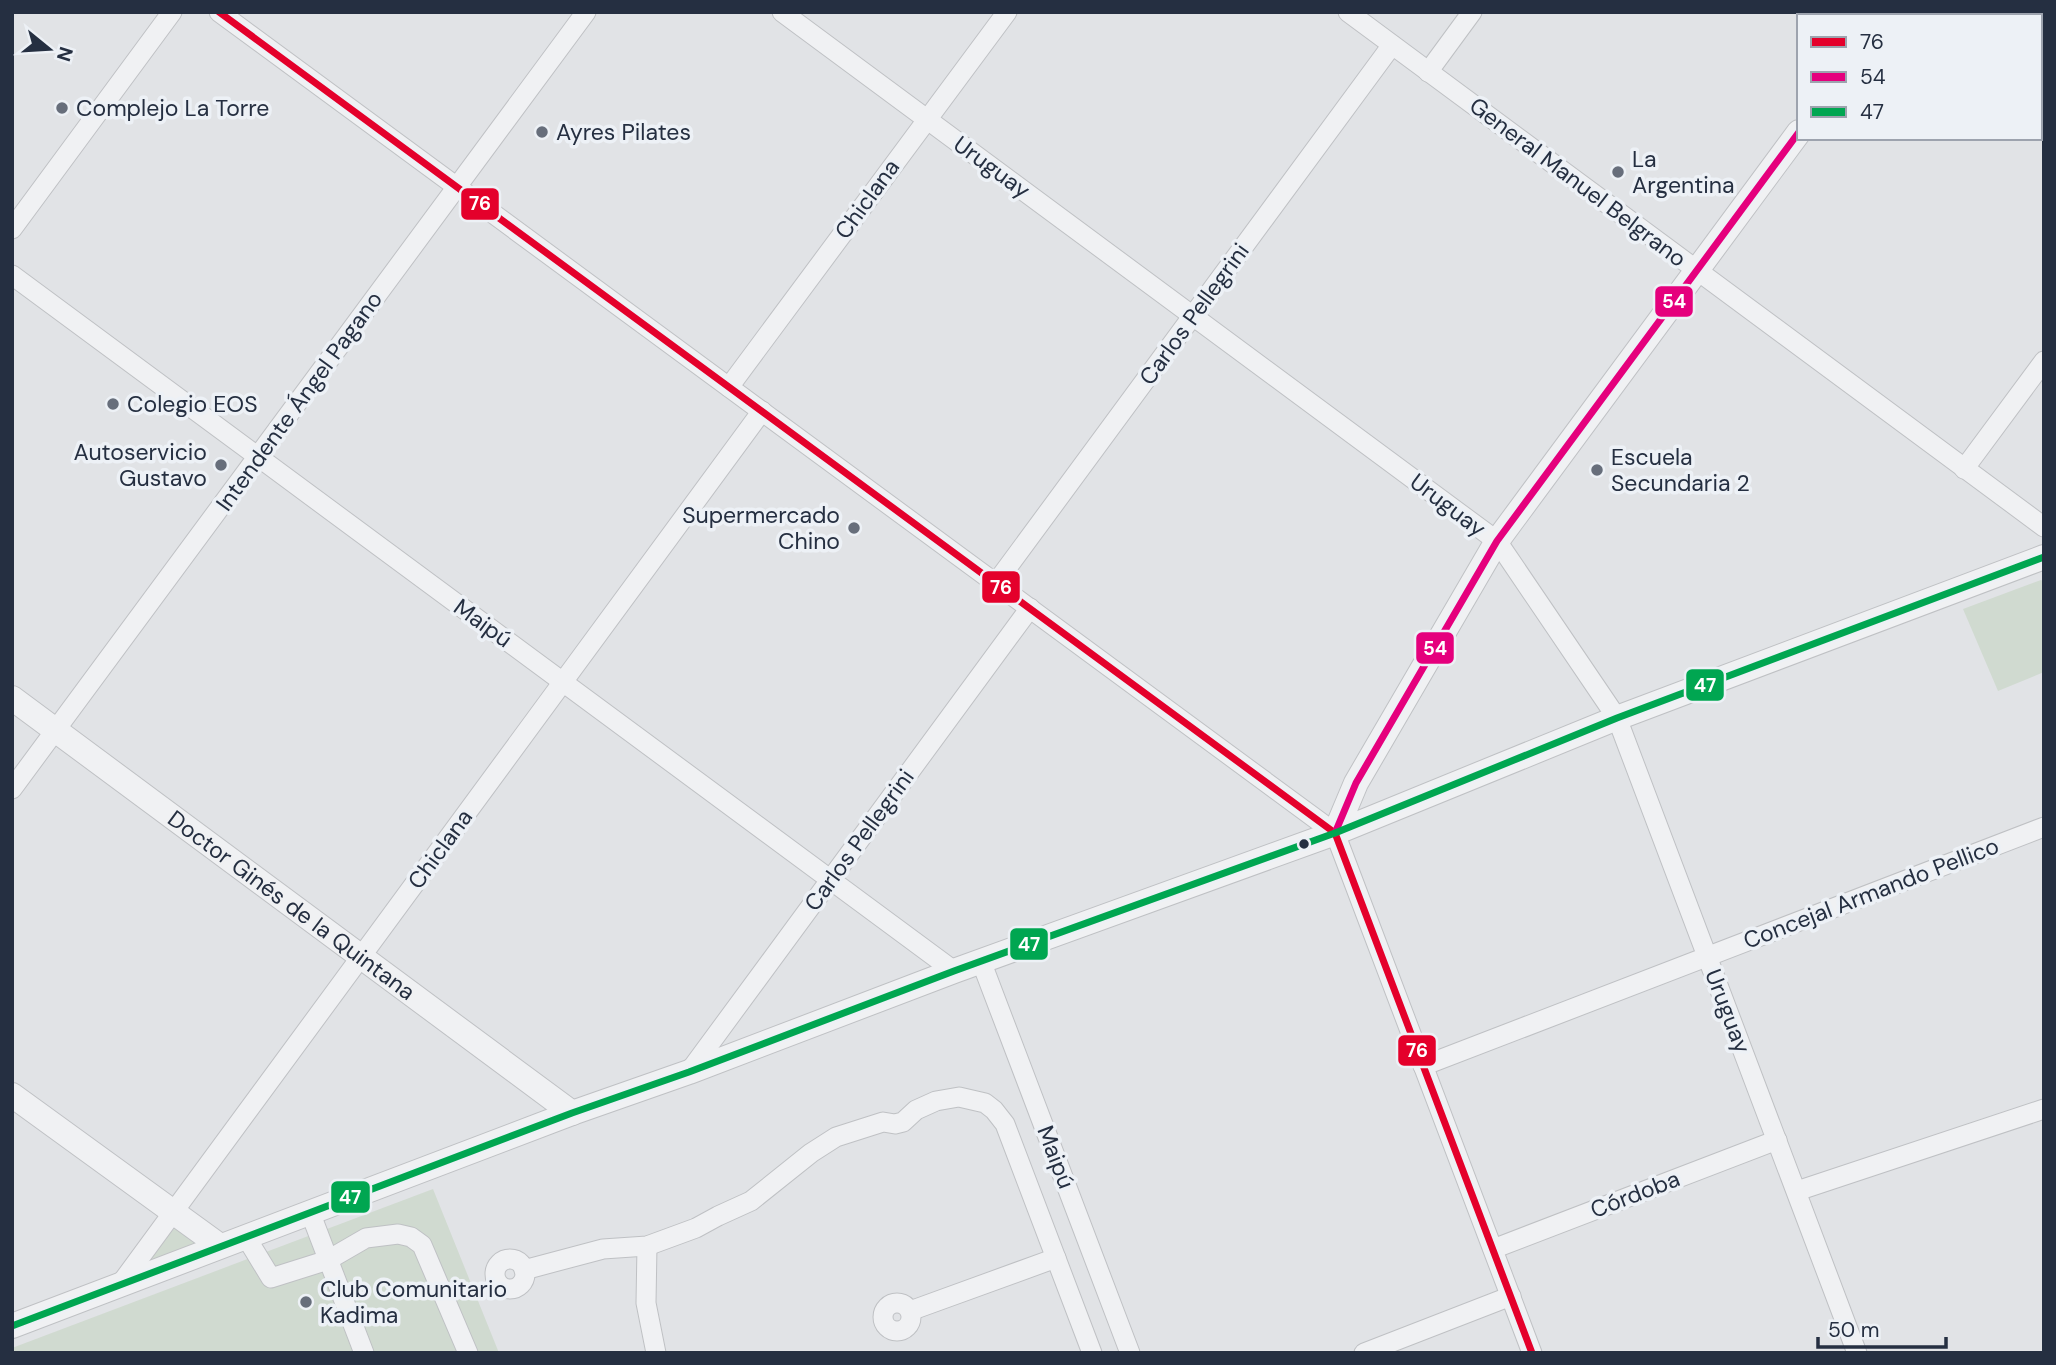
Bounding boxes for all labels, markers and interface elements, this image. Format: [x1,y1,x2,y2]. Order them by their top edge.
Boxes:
north arrow [14,14,84,84]
legend [1797,14,2042,140]
text: 76 [1860,28,1884,56]
text: N [51,44,79,65]
text: 54 [1860,63,1886,91]
street label: General Manuel Belgrano [1463,90,1693,274]
place label: Complejo La Torre [76,93,269,123]
text: 47 [1860,98,1884,126]
marker: Complejo La Torre [54,100,70,116]
place label: Ayres Pilates [556,117,691,147]
marker: Ayres Pilates [534,124,550,140]
street label: Uruguay [948,129,1036,205]
place label: La Argentina [1632,144,1734,200]
street label: Chiclana [828,153,906,245]
marker: La Argentina [1610,164,1626,180]
line badge: 76 [460,187,500,221]
text: 76 [469,191,491,216]
street label: Carlos Pellegrini [1132,237,1256,391]
street label: Intendente Ángel Pagano [209,285,389,517]
line badge: 54 [1654,285,1694,318]
text: 54 [1662,289,1686,314]
place label: Colegio EOS [127,389,258,419]
marker: Colegio EOS [105,396,121,412]
place label: Autoservicio Gustavo [73,437,207,493]
place label: Escuela Secundaria 2 [1611,442,1750,498]
marker: Autoservicio Gustavo [213,457,229,473]
marker: Escuela Secundaria 2 [1589,462,1605,478]
street label: Uruguay [1404,467,1492,543]
place label: Supermercado Chino [682,500,840,556]
marker: Supermercado Chino [846,520,862,536]
line badge: 76 [981,570,1021,604]
text: 76 [990,575,1012,600]
street label: Maipú [448,592,518,654]
line badge: 54 [1415,631,1455,665]
text: 54 [1423,636,1447,661]
line badge: 47 [1685,668,1725,702]
text: 47 [1694,673,1716,698]
street label: Carlos Pellegrini [797,763,921,917]
street label: Chiclana [401,803,479,895]
street label: Doctor Ginés de la Quintana [162,804,421,1007]
street label: Concejal Armando Pellico [1739,830,2003,956]
unlabelled marker [1297,837,1311,851]
line badge: 47 [1009,927,1049,961]
text: 47 [1018,932,1040,957]
street label: Uruguay [1698,965,1758,1058]
line badge: 76 [1397,1034,1437,1067]
text: 76 [1406,1038,1428,1063]
street label: Maipú [1030,1121,1082,1193]
street label: Córdoba [1586,1163,1684,1225]
line badge: 47 [330,1180,371,1214]
text: 47 [339,1185,361,1210]
place label: Club Comunitario Kadima [320,1274,507,1330]
marker: Club Comunitario Kadima [298,1294,314,1310]
scale bar [1818,1306,1946,1350]
text: 50 m [1828,1316,1879,1344]

